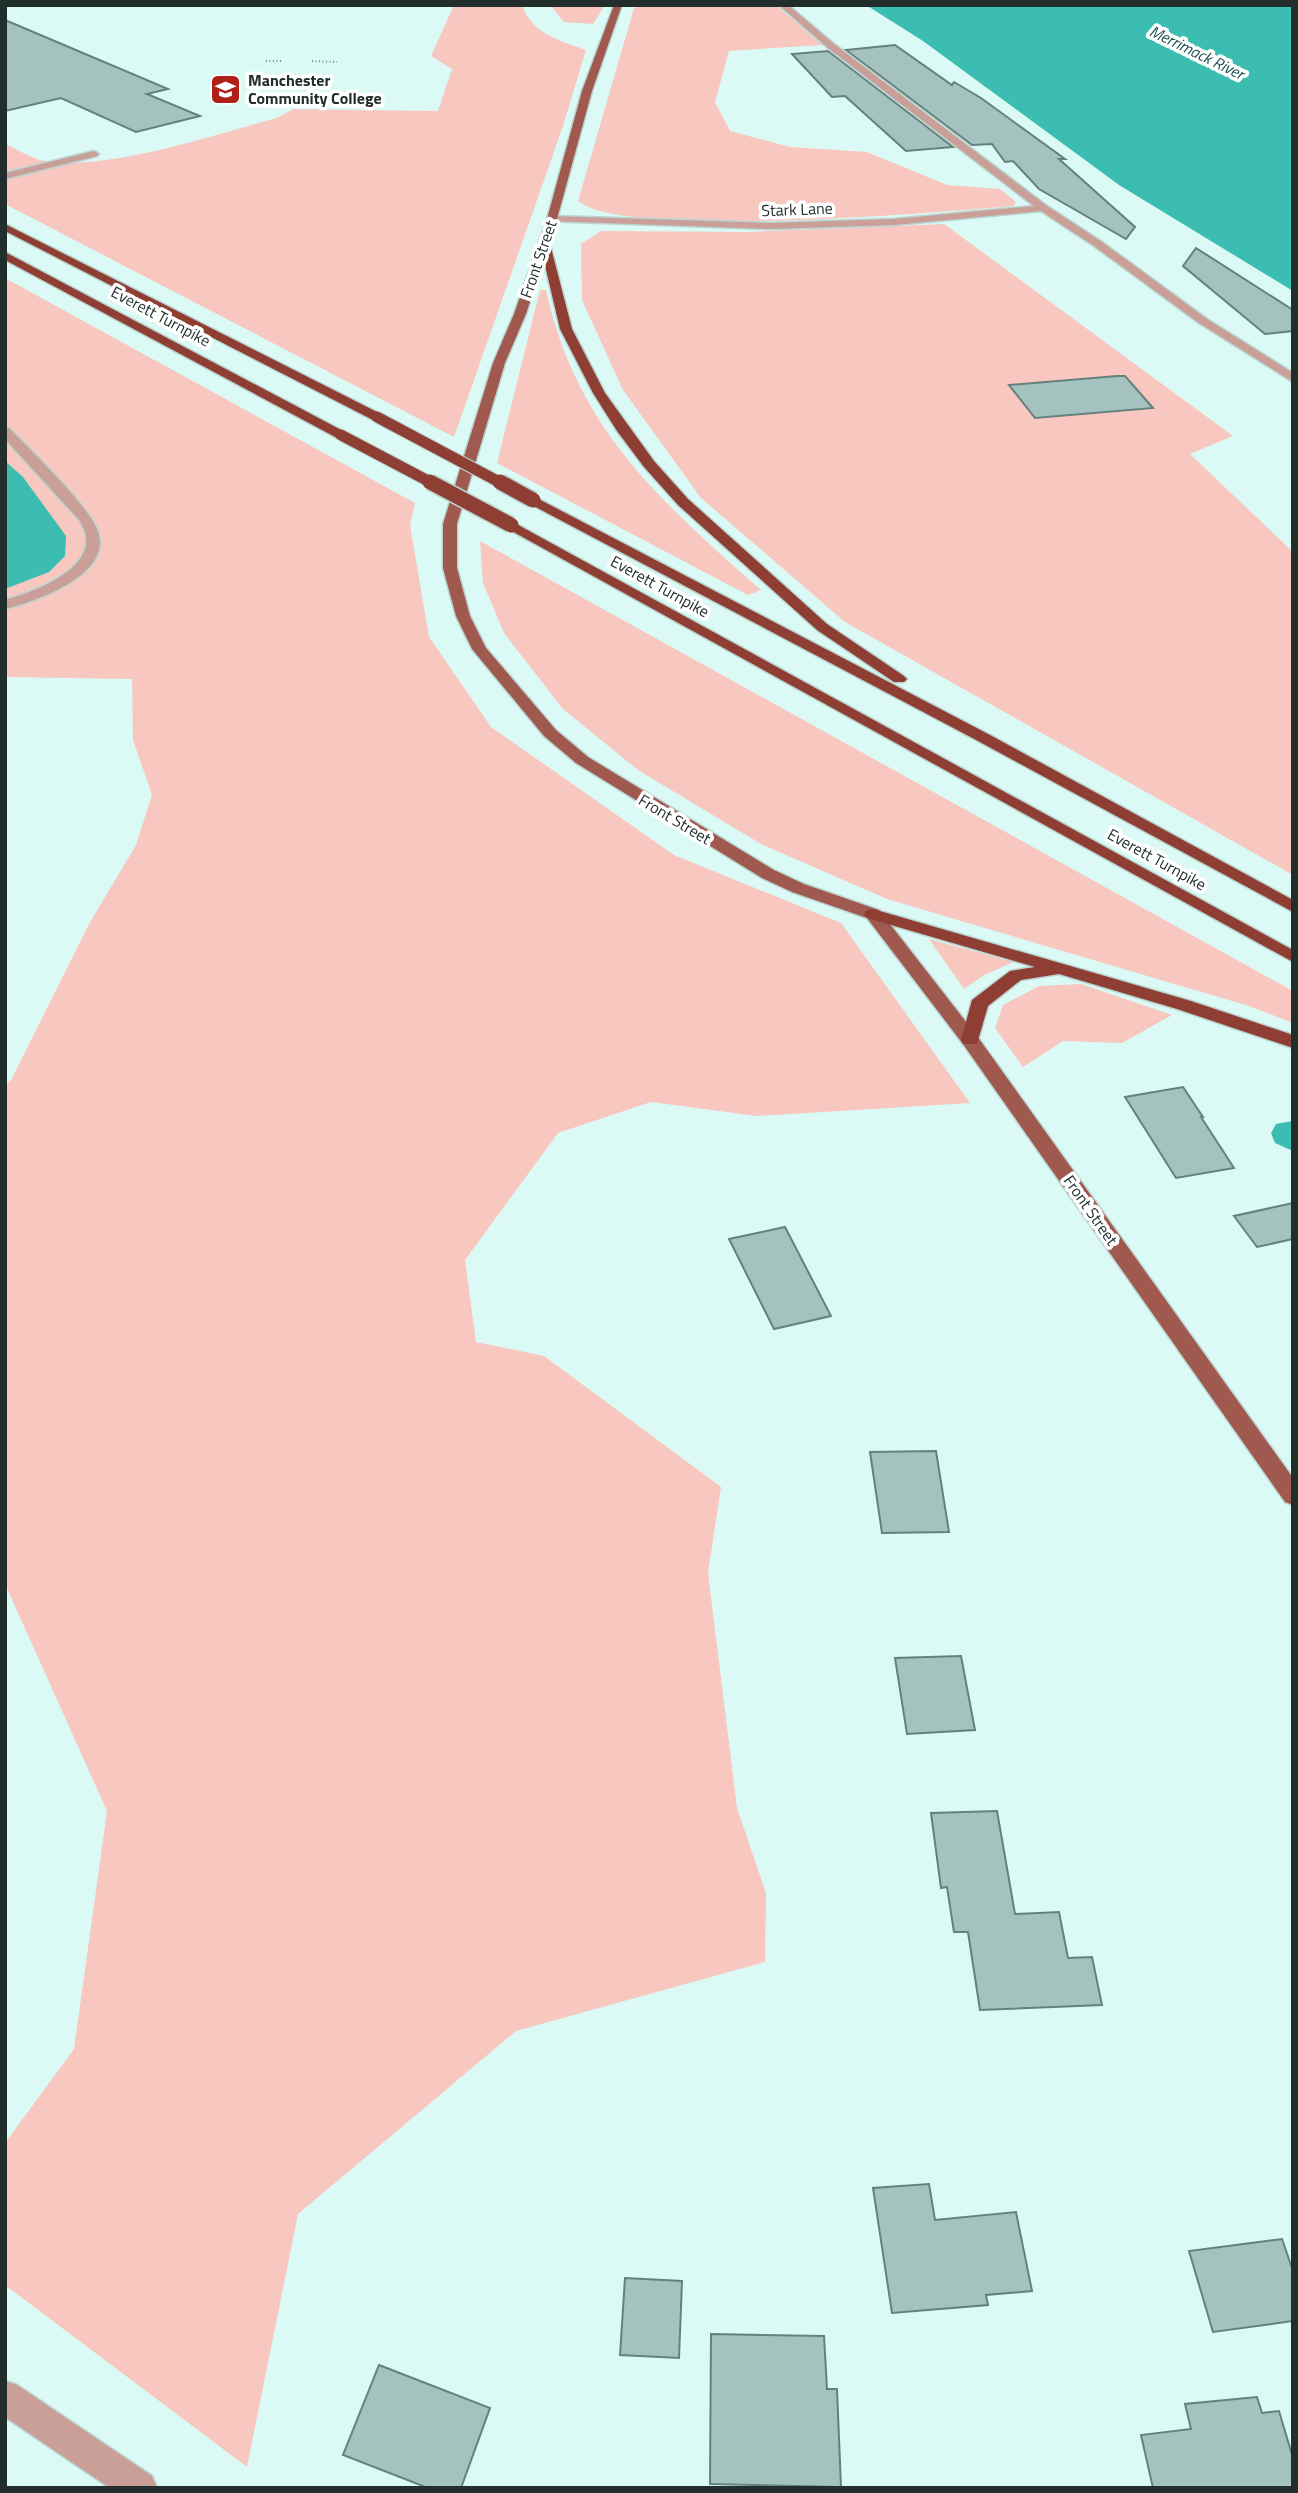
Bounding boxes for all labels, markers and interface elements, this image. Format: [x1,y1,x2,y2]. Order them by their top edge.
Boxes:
water label: Merrimack River [1146,19,1250,86]
place label: Manchester Community College [248,68,382,110]
school or university icon: Manchester Community College [208,72,242,106]
street label: Stark Lane [761,196,833,222]
street label: Front Street [513,217,563,301]
street label: Everett Turnpike [107,280,215,352]
street label: Everett Turnpike [606,549,714,623]
street label: Front Street [634,788,716,850]
street label: Everett Turnpike [1103,822,1211,896]
street label: Front Street [1058,1170,1124,1250]

